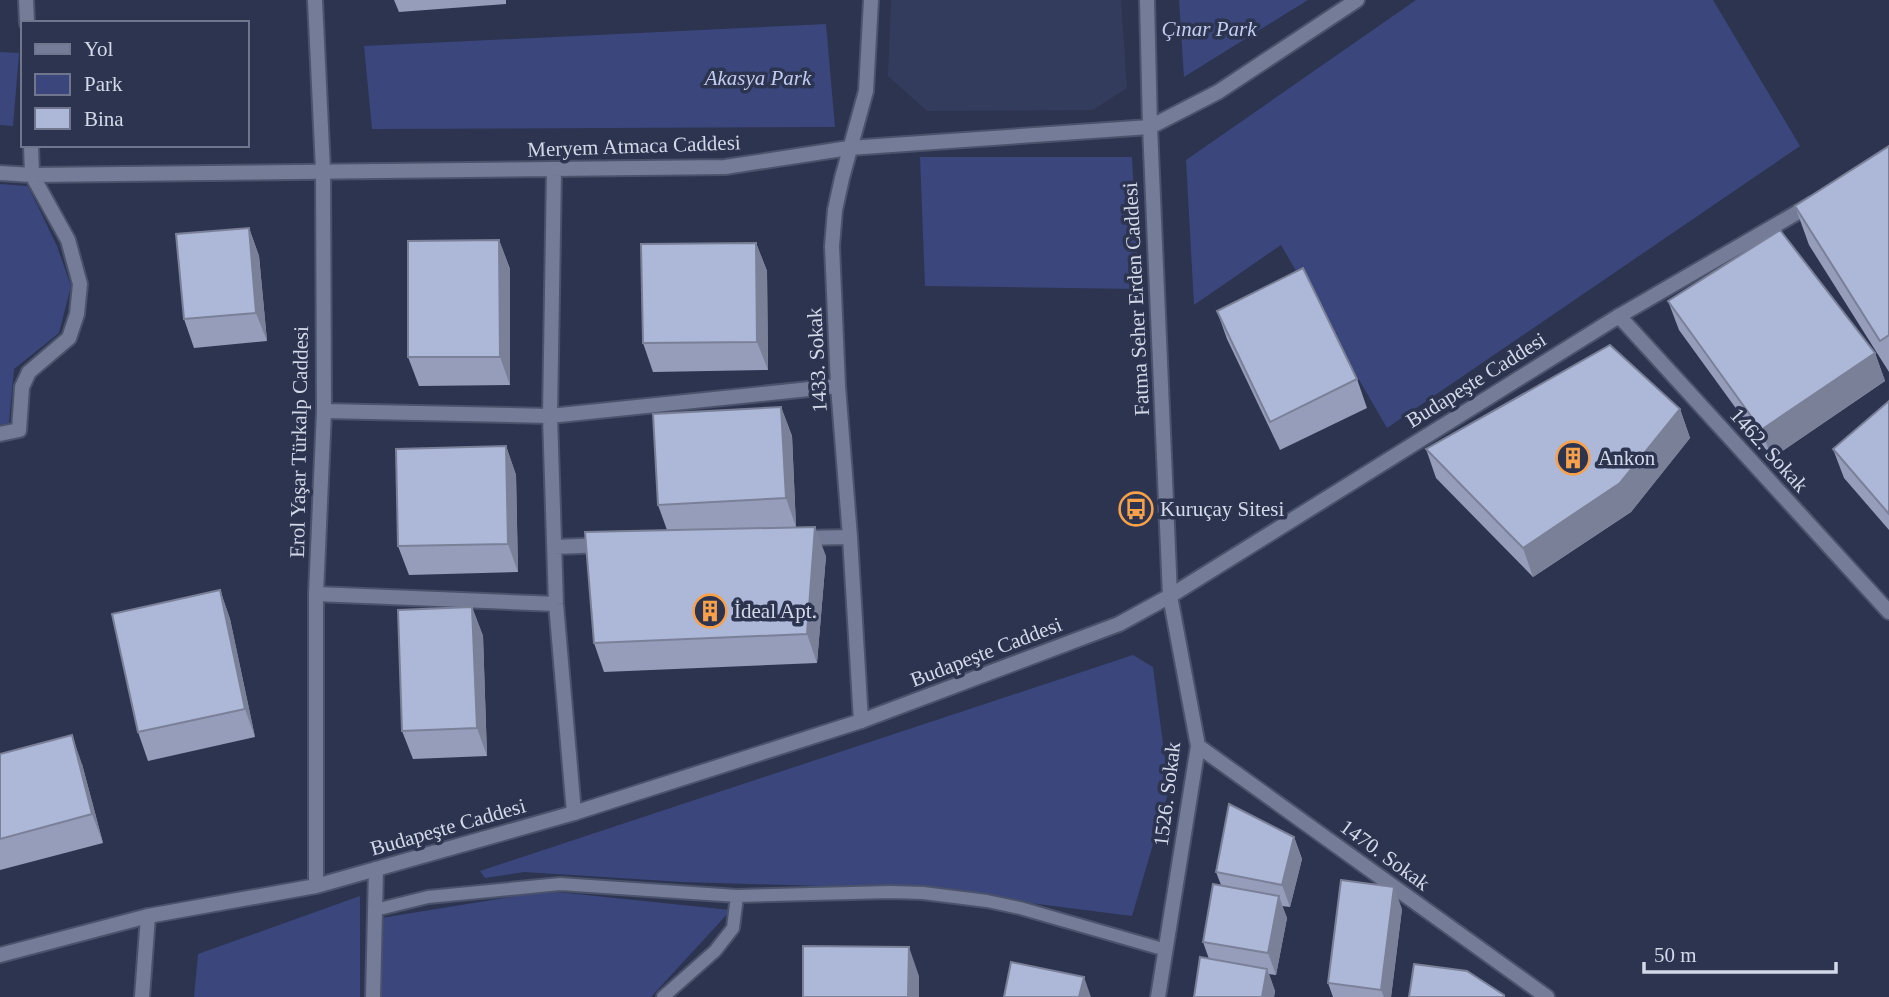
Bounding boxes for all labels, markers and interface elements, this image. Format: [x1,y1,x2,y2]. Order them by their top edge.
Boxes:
park label: Çınar Park [1161,17,1257,41]
legend [21,21,248,147]
text: Yol [84,37,114,61]
park label: Akasya Park [703,66,812,90]
text: Park [84,72,123,96]
text: Bina [84,107,124,131]
street label: Meryem Atmaca Caddesi [527,130,741,162]
street label: Fatma Seher Erden Caddesi [1118,181,1154,416]
street label: 1433. Sokak [802,306,832,413]
street label: Erol Yaşar Türkalp Caddesi [285,326,313,558]
street label: Budapeşte Caddesi [1402,327,1551,433]
street label: 1462. Sokak [1725,403,1813,497]
building icon: Ankon [1554,439,1592,477]
place label: Ankon [1598,446,1656,470]
bus stop icon: Kuruçay Sitesi [1117,490,1155,528]
place label: Kuruçay Sitesi [1160,497,1284,521]
building icon: İdeal Apt. [691,592,729,630]
place label: İdeal Apt. [734,599,817,623]
street label: Budapeşte Caddesi [907,612,1065,692]
street label: 1526. Sokak [1149,740,1185,848]
street label: Budapeşte Caddesi [368,793,529,861]
street label: 1470. Sokak [1335,814,1435,896]
scale bar [1644,930,1836,974]
text: 50 m [1654,943,1697,967]

